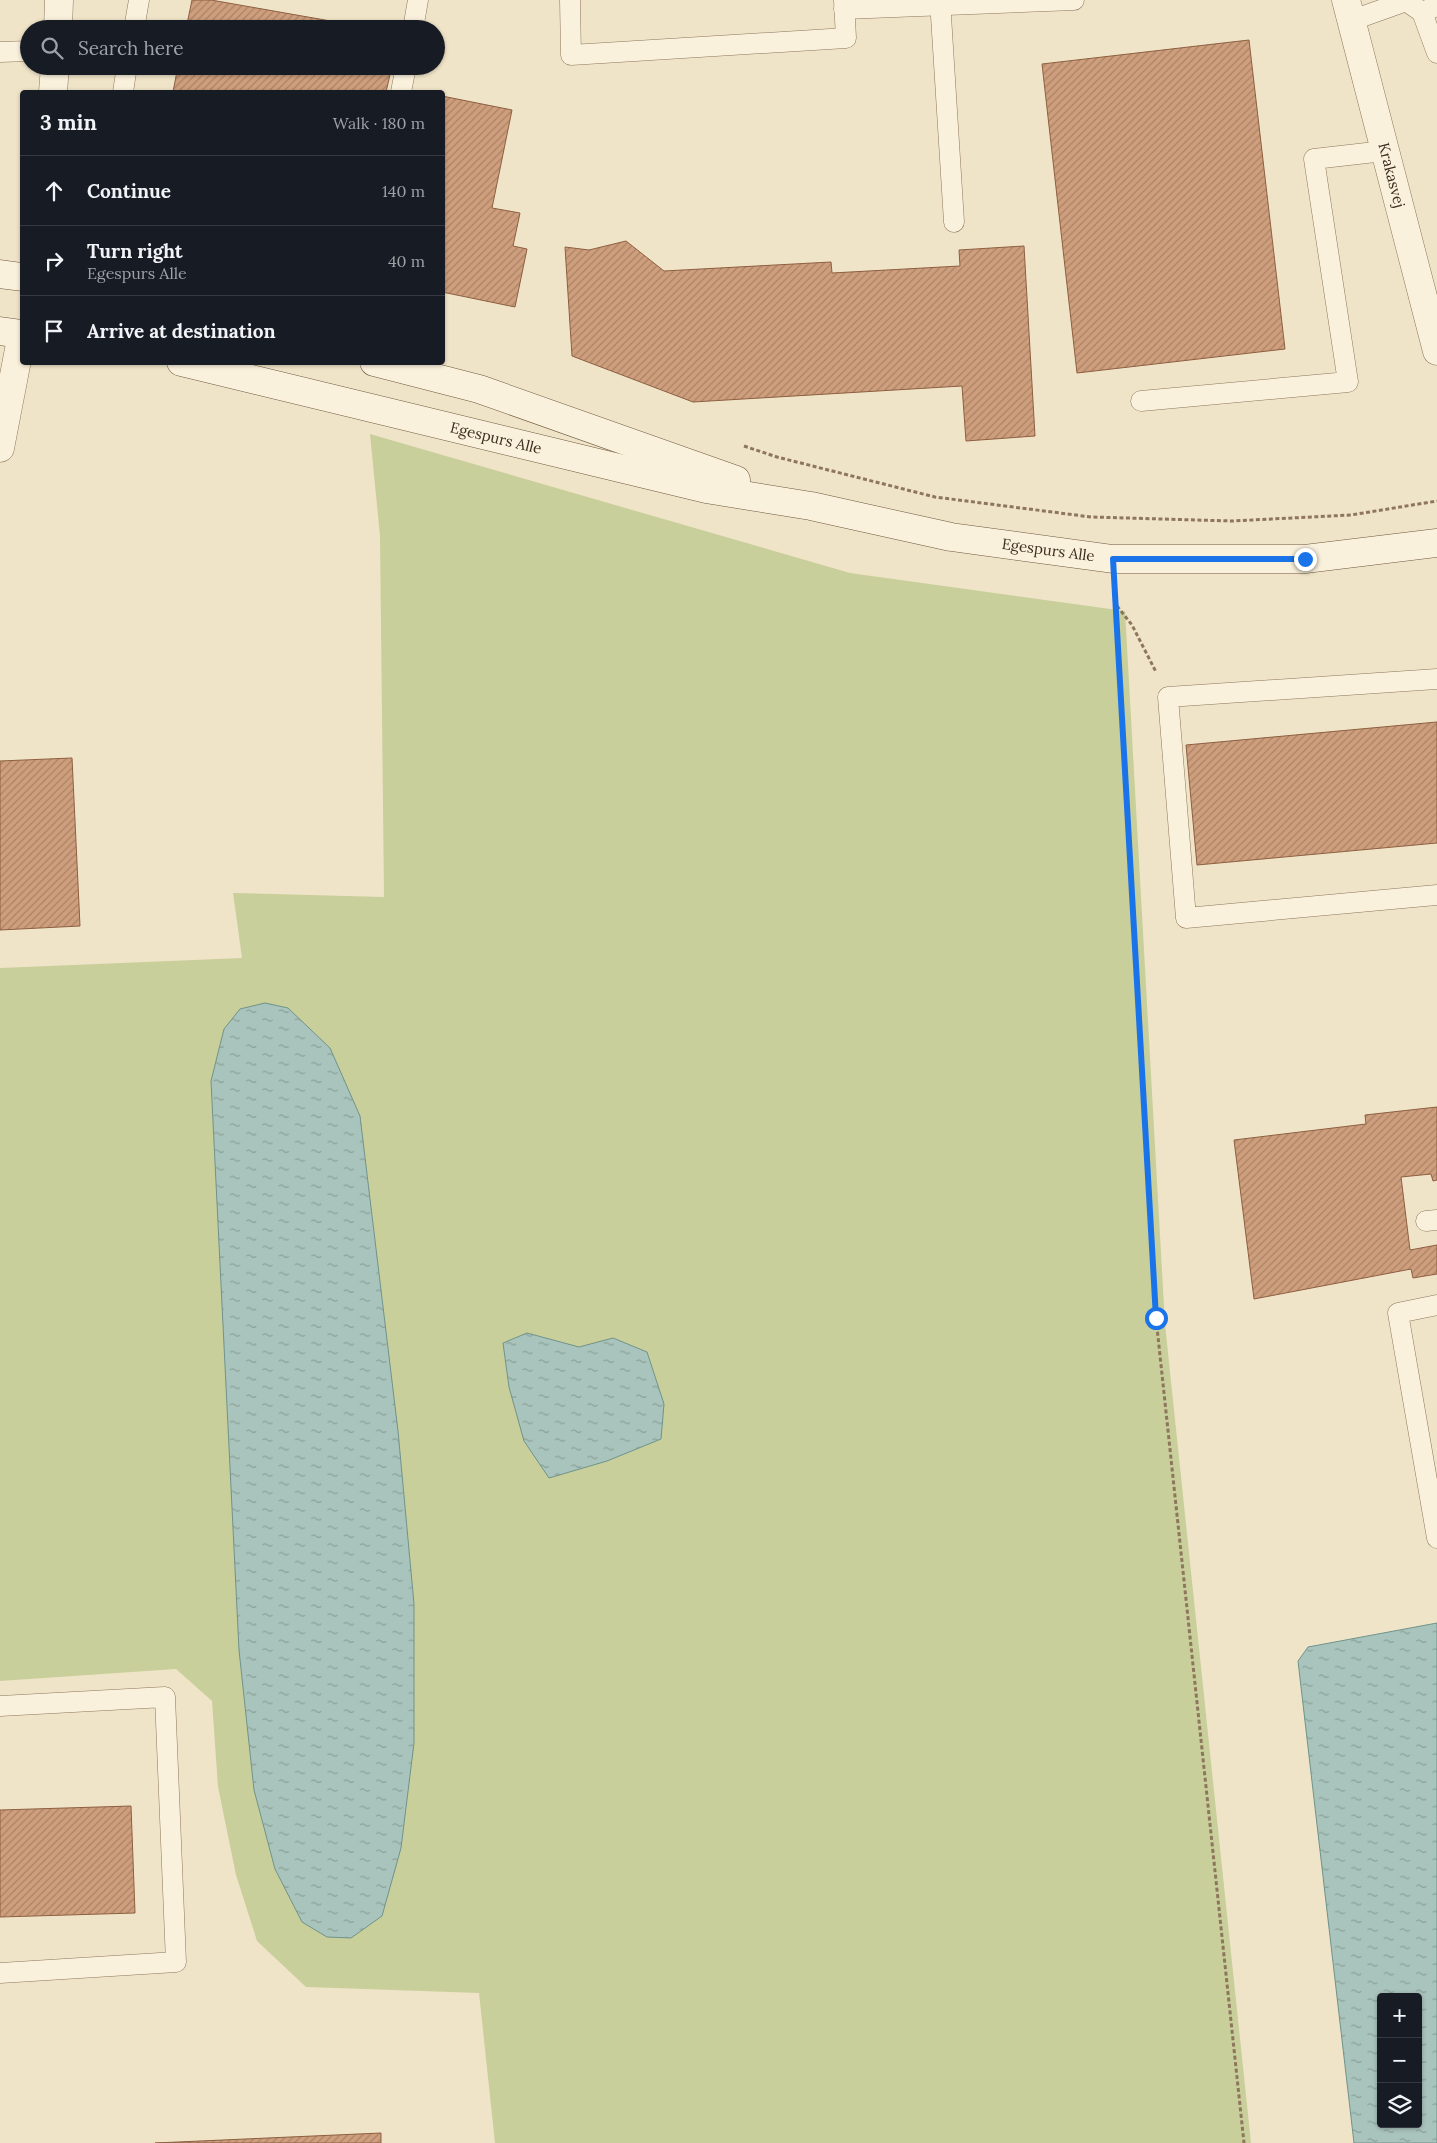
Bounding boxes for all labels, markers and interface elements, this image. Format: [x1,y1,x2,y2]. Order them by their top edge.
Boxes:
search box [20,20,445,75]
icon: search [38,34,66,62]
text: Search here [78,36,184,60]
text: 3 min [40,109,97,136]
text: Walk · 180 m [333,113,425,133]
street label: Krakasvej [1374,140,1409,210]
icon: ahead [40,177,68,205]
text: Continue [87,179,171,203]
text: 140 m [382,181,425,201]
text: Turn right [87,239,183,263]
icon: right [40,247,68,275]
text: 40 m [388,251,425,271]
text: Egespurs Alle [87,263,187,283]
icon: arrive [40,317,68,345]
text: Arrive at destination [87,319,276,343]
street label: Egespurs Alle [448,417,544,458]
street label: Egespurs Alle [1001,534,1096,565]
route end [1294,548,1317,571]
route start [1145,1307,1168,1330]
map controls [1377,1993,1422,2128]
button: + [1377,1993,1422,2038]
button: − [1377,2038,1422,2083]
button: layers [1377,2083,1422,2128]

